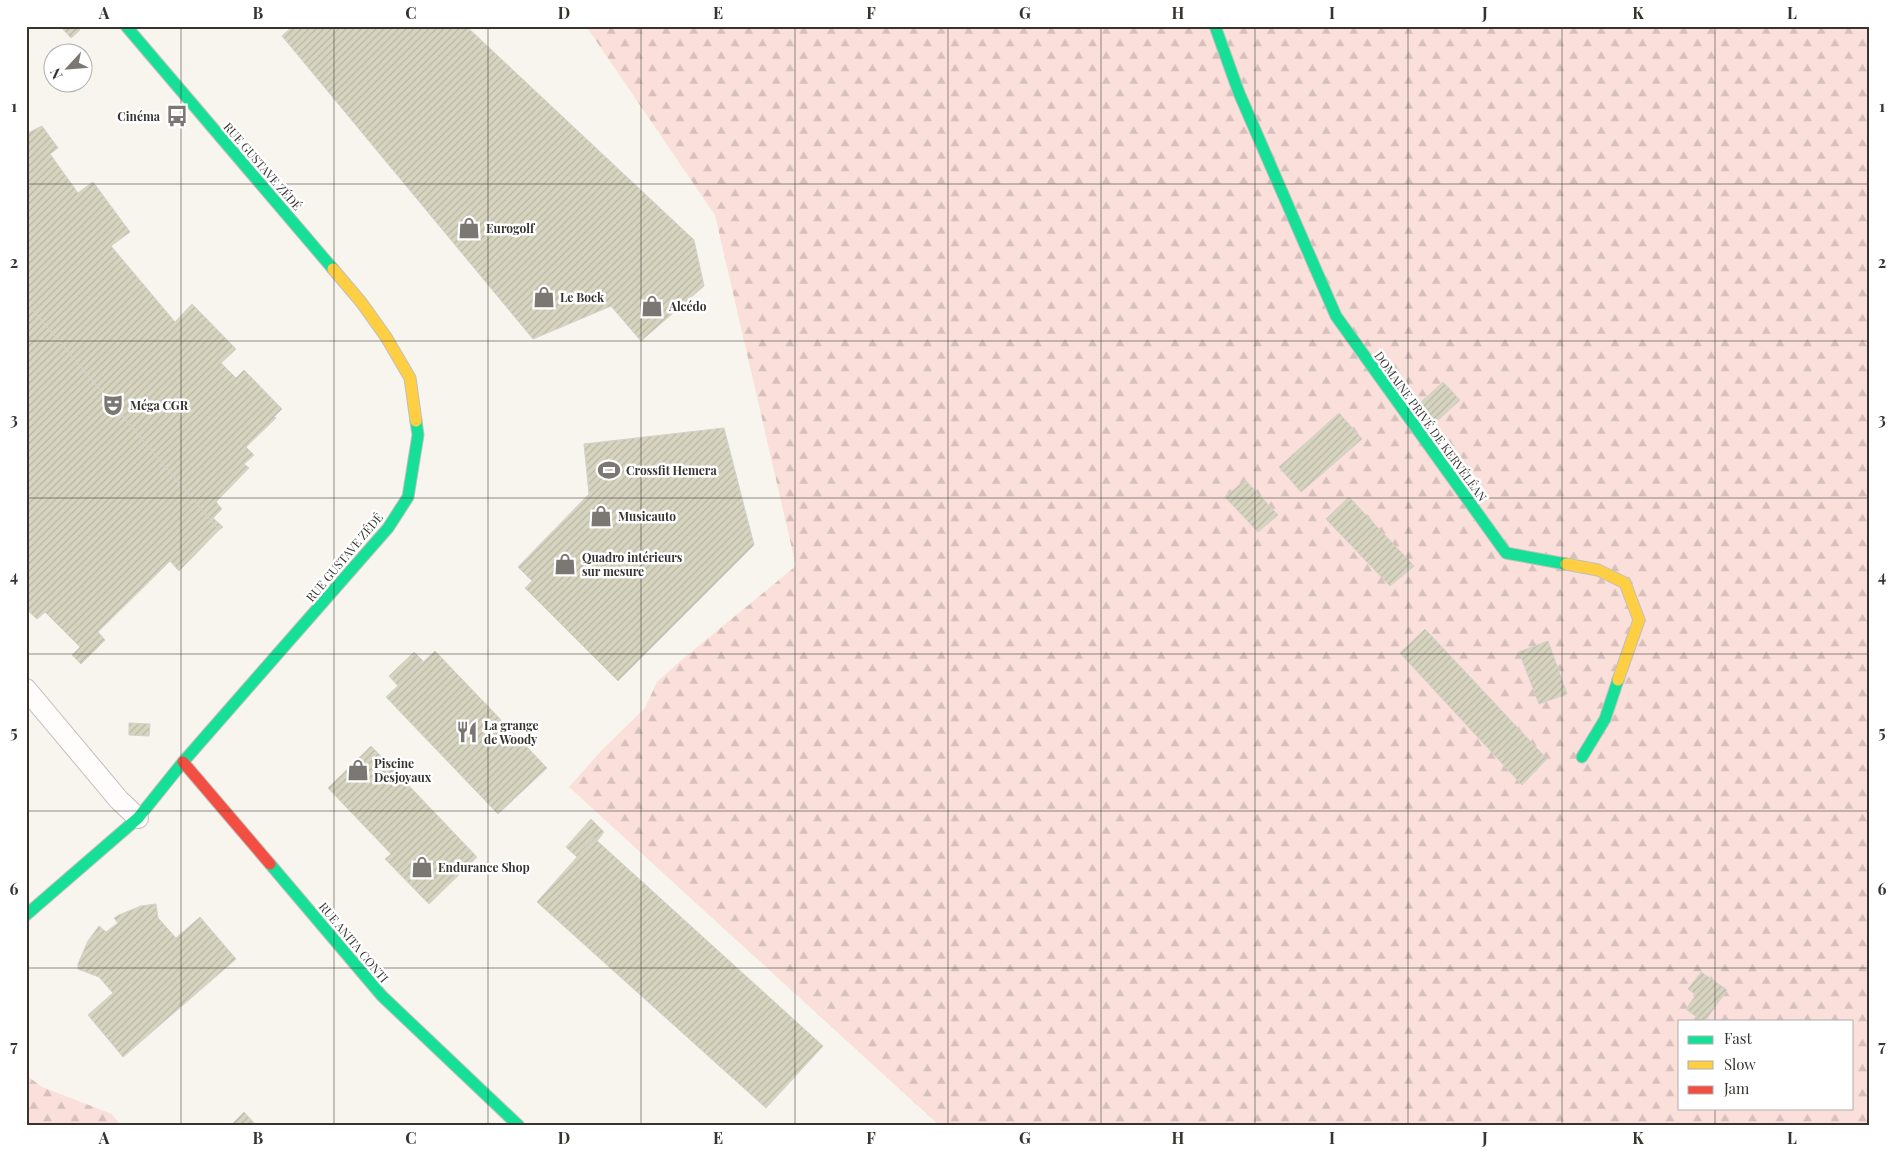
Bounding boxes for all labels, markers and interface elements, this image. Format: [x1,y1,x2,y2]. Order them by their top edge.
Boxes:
text: A [98,2,110,23]
text: B [253,2,264,23]
text: C [405,2,417,23]
text: D [558,2,570,23]
text: E [713,2,723,23]
text: F [866,2,876,23]
text: G [1019,2,1031,23]
text: H [1172,2,1185,23]
text: I [1329,2,1335,23]
text: J [1481,2,1488,23]
text: K [1632,2,1644,23]
text: L [1787,2,1797,23]
north arrow [42,42,92,92]
text: N [45,65,67,83]
text: 1 [11,95,17,116]
text: 1 [1879,95,1885,116]
bus stop icon: Cinéma [164,103,190,129]
place label: Cinéma [117,108,161,124]
street label: RUE GUSTAVE ZÉDÉ [220,119,306,213]
shop icon: Eurogolf [456,215,482,241]
place label: Eurogolf [486,220,536,236]
text: 2 [10,251,18,272]
text: 2 [1878,251,1886,272]
shop icon: Le Bock [531,284,557,310]
place label: Le Bock [560,289,605,305]
shop icon: Alcédo [639,293,665,319]
place label: Alcédo [668,298,707,314]
street label: DOMAINE PRIVÉ DE KERVÉLÉAN [1371,348,1491,504]
theatre icon: Méga CGR [100,392,126,418]
place label: Méga CGR [130,397,189,413]
text: 3 [10,408,18,429]
text: 3 [1878,408,1886,429]
sports icon: Crossfit Hemera [596,457,622,483]
place label: Crossfit Hemera [626,462,717,478]
shop icon: Musicauto [588,503,614,529]
place label: Musicauto [618,508,676,524]
street label: RUE GUSTAVE ZÉDÉ [302,509,386,605]
place label: Quadro intérieurs sur mesure [582,549,683,579]
shop icon: Quadro intérieurs sur mesure [552,551,578,577]
text: 4 [10,565,18,586]
text: 4 [1878,565,1886,586]
place label: La grange de Woody [484,717,539,747]
restaurant icon: La grange de Woody [454,719,480,745]
text: 5 [10,721,18,742]
text: 5 [1878,721,1886,742]
place label: Piscine Desjoyaux [374,755,432,785]
shop icon: Piscine Desjoyaux [345,757,371,783]
shop icon: Endurance Shop [409,854,435,880]
place label: Endurance Shop [438,859,530,875]
text: 6 [10,878,19,899]
text: 6 [1878,878,1887,899]
street label: RUE ANITA CONTI [316,899,392,985]
legend [1678,1020,1854,1110]
text: Fast [1724,1028,1753,1048]
text: 7 [10,1035,18,1056]
text: 7 [1878,1035,1886,1056]
text: Slow [1724,1054,1756,1074]
text: Jam [1723,1078,1750,1098]
text: A [98,1127,110,1148]
text: B [253,1127,264,1148]
text: C [405,1127,417,1148]
text: D [558,1127,570,1148]
text: E [713,1127,723,1148]
text: F [866,1127,876,1148]
text: G [1019,1127,1031,1148]
text: H [1172,1127,1185,1148]
text: I [1329,1127,1335,1148]
text: J [1481,1127,1488,1148]
text: K [1632,1127,1644,1148]
text: L [1787,1127,1797,1148]

